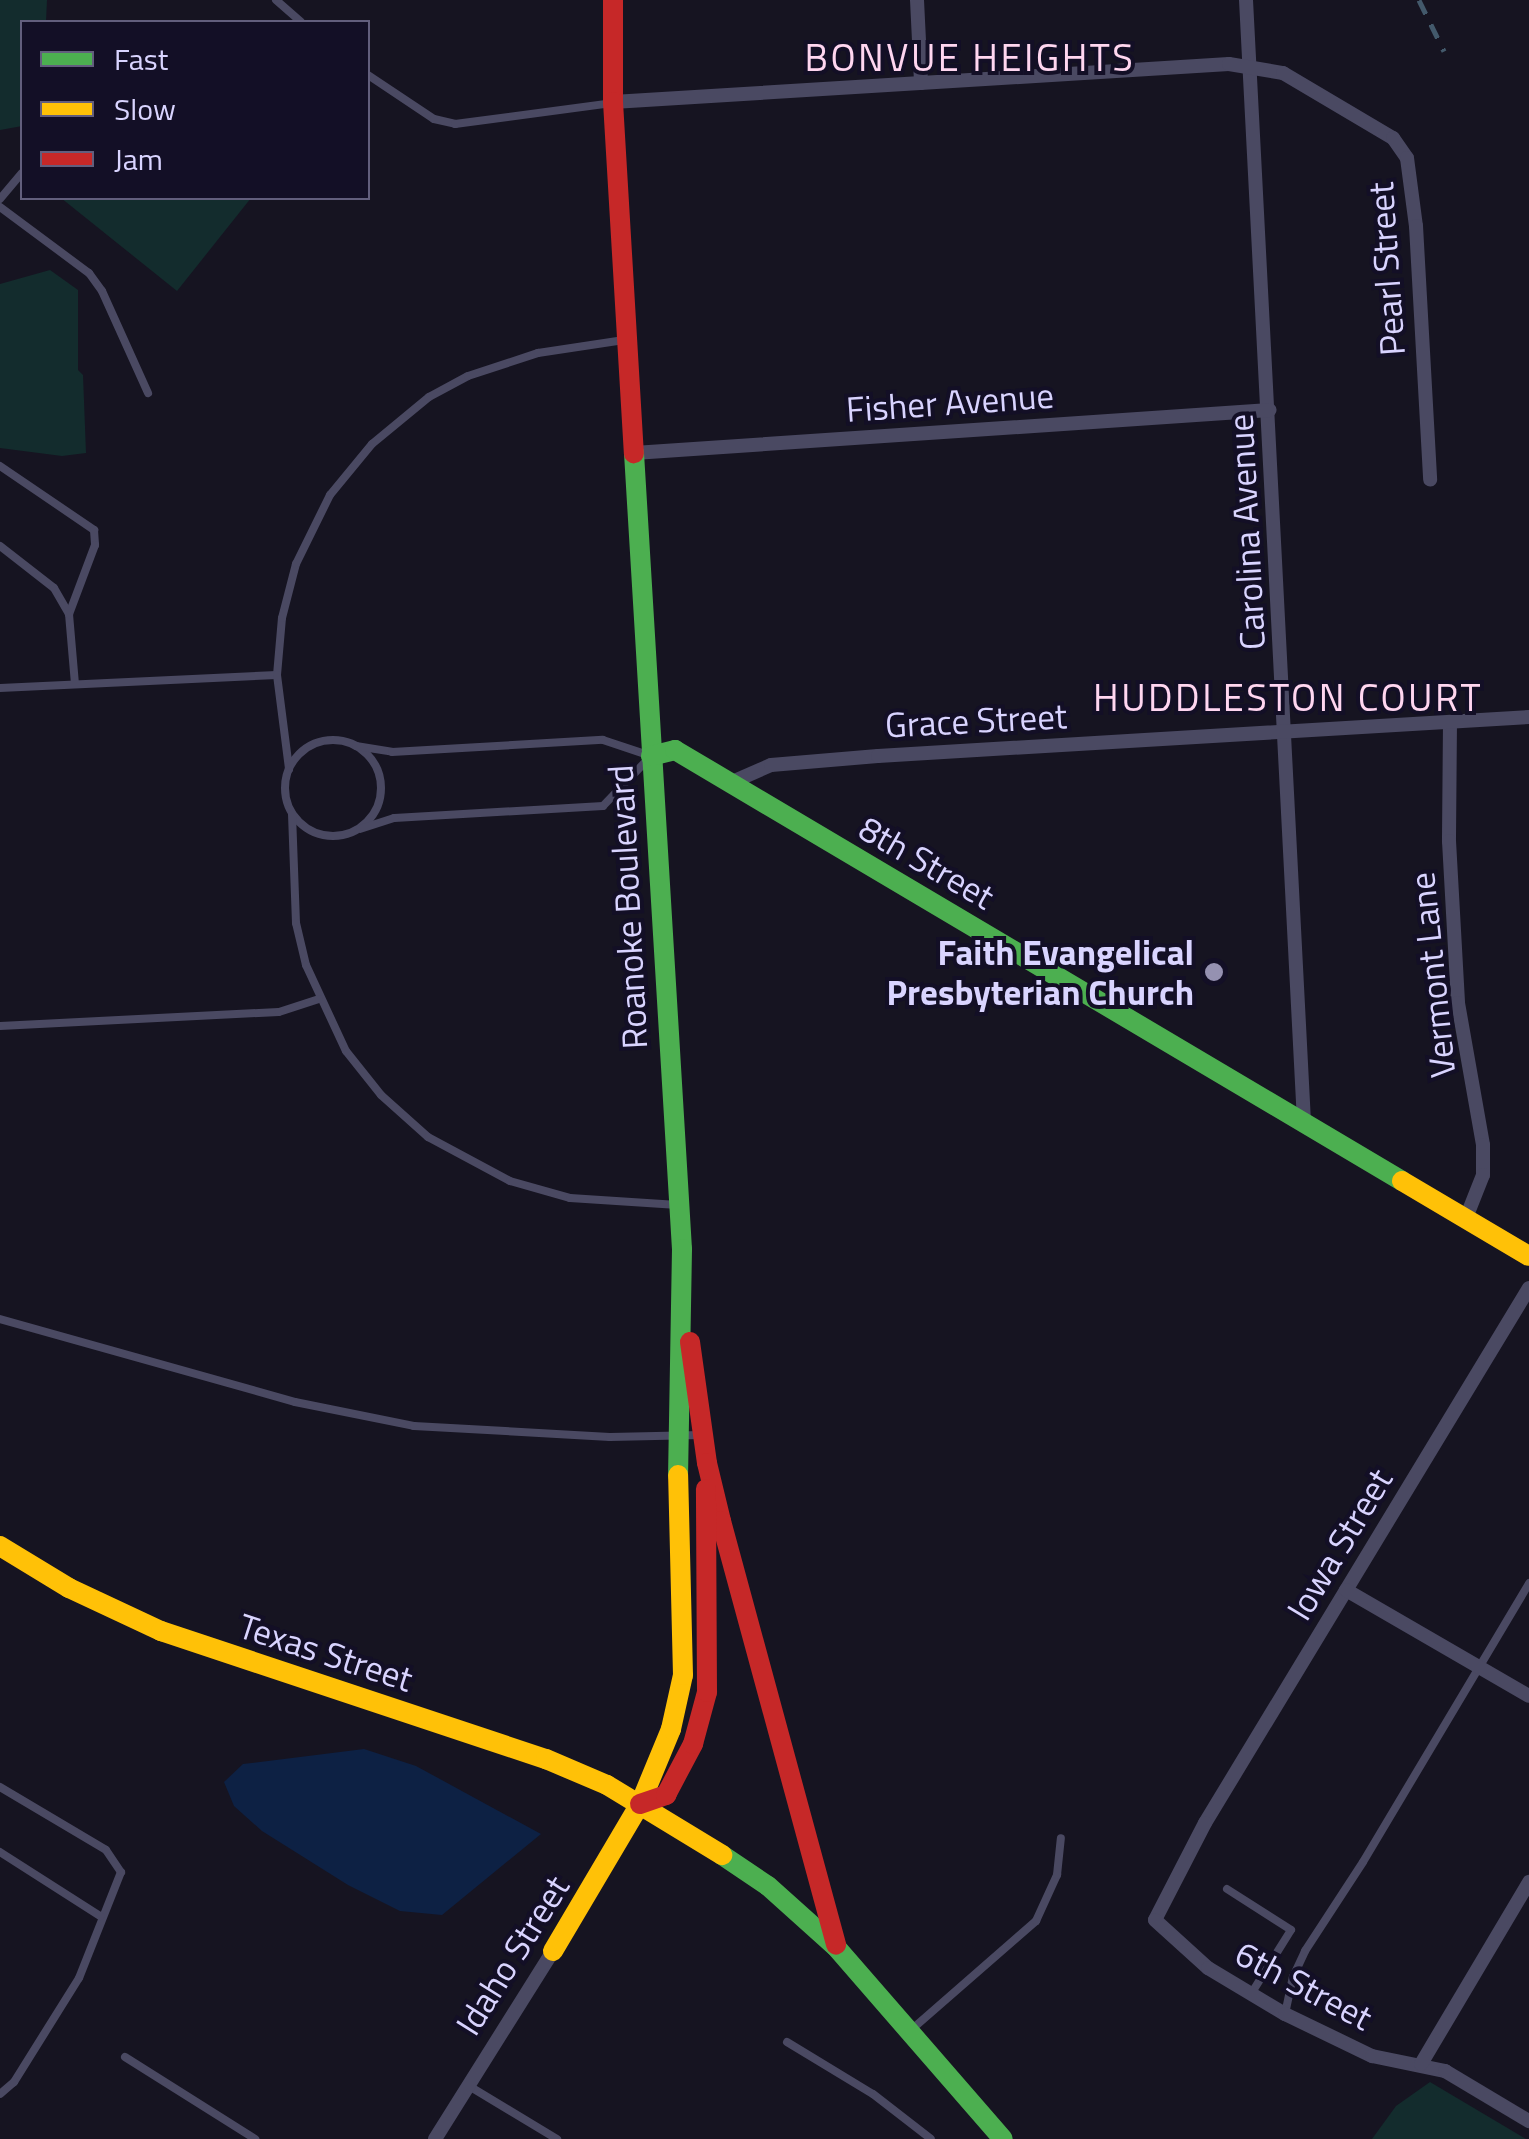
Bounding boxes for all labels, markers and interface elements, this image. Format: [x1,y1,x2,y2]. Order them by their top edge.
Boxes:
legend [20,20,370,200]
district label: BONVUE HEIGHTS [805,35,1135,81]
text: Fast [114,36,168,82]
text: Slow [114,86,176,132]
text: Jam [114,136,163,182]
street label: Pearl Street [1359,181,1413,357]
street label: Fisher Avenue [845,374,1055,430]
street label: Carolina Avenue [1219,413,1273,651]
district label: HUDDLESTON COURT [1093,675,1483,721]
street label: Grace Street [884,694,1068,746]
street label: Roanoke Boulevard [599,764,655,1050]
street label: 8th Street [852,807,1002,917]
street label: Vermont Lane [1400,870,1464,1080]
place label: Faith Evangelical Presbyterian Church [886,931,1194,1013]
marker: Faith Evangelical Presbyterian Church [1203,961,1225,983]
street label: Iowa Street [1278,1461,1400,1627]
street label: Texas Street [234,1604,418,1700]
street label: Idaho Street [447,1868,577,2042]
street label: 6th Street [1229,1932,1379,2038]

